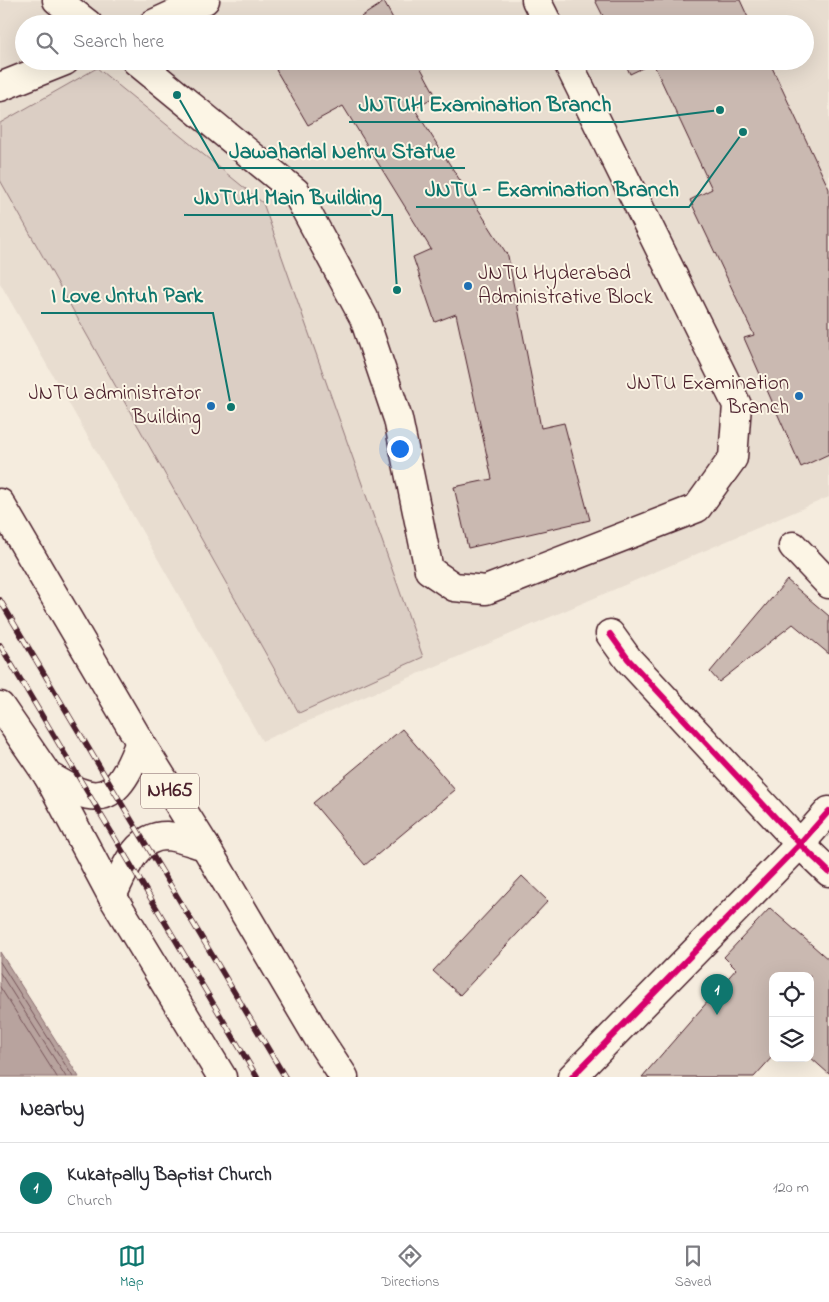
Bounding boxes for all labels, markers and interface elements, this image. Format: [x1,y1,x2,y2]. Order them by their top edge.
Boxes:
search box [15,15,814,70]
icon: search [33,29,61,57]
text: Search here [73,29,164,56]
callout: JNTUH Examination Branch [349,85,622,122]
text: JNTUH Examination Branch [359,90,611,122]
callout: Jawaharlal Nehru Statue [219,131,465,168]
text: Jawaharlal Nehru Statue [229,137,456,169]
callout: JNTU - Examination Branch [416,170,689,207]
text: JNTU - Examination Branch [425,175,679,207]
callout: JNTUH Main Building [184,178,392,215]
text: JNTUH Main Building [194,183,382,216]
place label: JNTU Hyderabad Administrative Block [478,259,653,313]
callout: I Love Jntuh Park [41,276,213,313]
marker: JNTU Hyderabad Administrative Block [462,280,474,292]
text: I Love Jntuh Park [51,281,204,313]
place label: JNTU Examination Branch [627,369,789,423]
place label: JNTU administrator Building [29,379,201,435]
marker: JNTU Examination Branch [793,390,805,402]
marker: JNTU administrator Building [205,400,217,412]
your location [387,436,413,462]
road number: NH65 [141,774,199,808]
map controls [769,972,814,1062]
button: locate [769,972,814,1017]
pin: 1 [701,974,733,1015]
button: layers [769,1017,814,1062]
text: Nearby [20,1095,84,1125]
text: Kukatpally Baptist Church [67,1162,272,1189]
text: 1 [33,1176,39,1200]
text: 120 m [773,1176,809,1200]
text: Church [67,1189,112,1213]
tab: Map [118,1242,146,1293]
tab: Directions [381,1242,439,1293]
tab: Saved [675,1242,711,1293]

